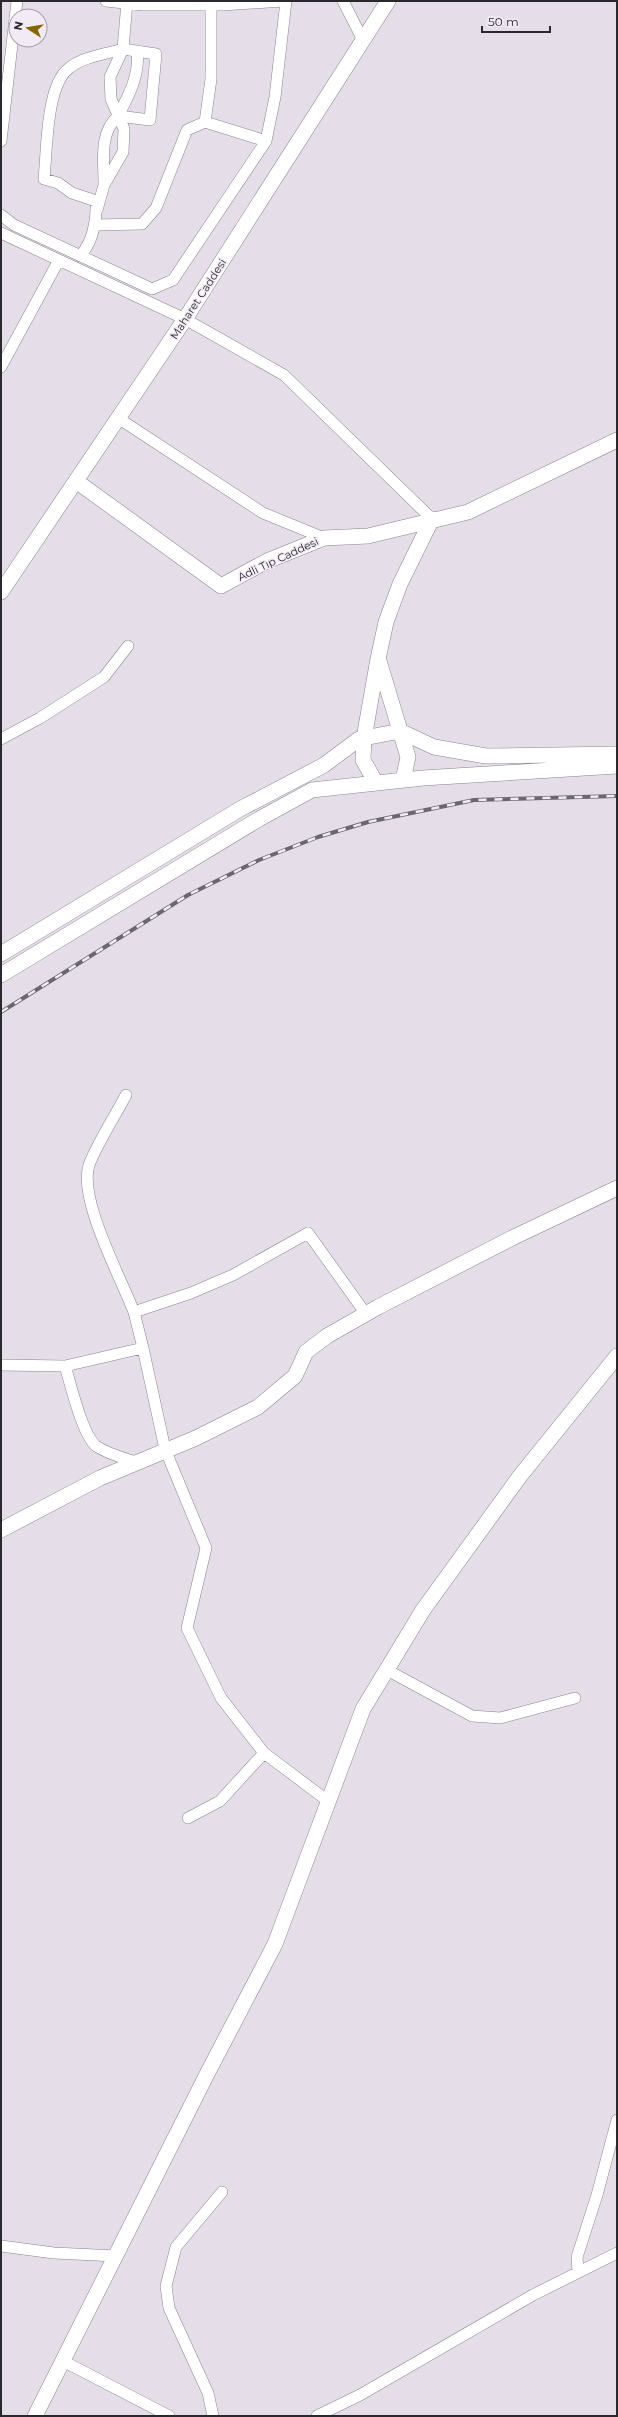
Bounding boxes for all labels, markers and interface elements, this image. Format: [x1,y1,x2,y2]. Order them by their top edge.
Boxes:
north arrow [8,8,48,48]
scale bar [482,8,550,34]
text: 50 m [488,14,519,29]
text: N [10,20,26,32]
street label: Maharet Caddesi [167,256,229,342]
street label: Adli Tıp Caddesi [235,534,321,584]

